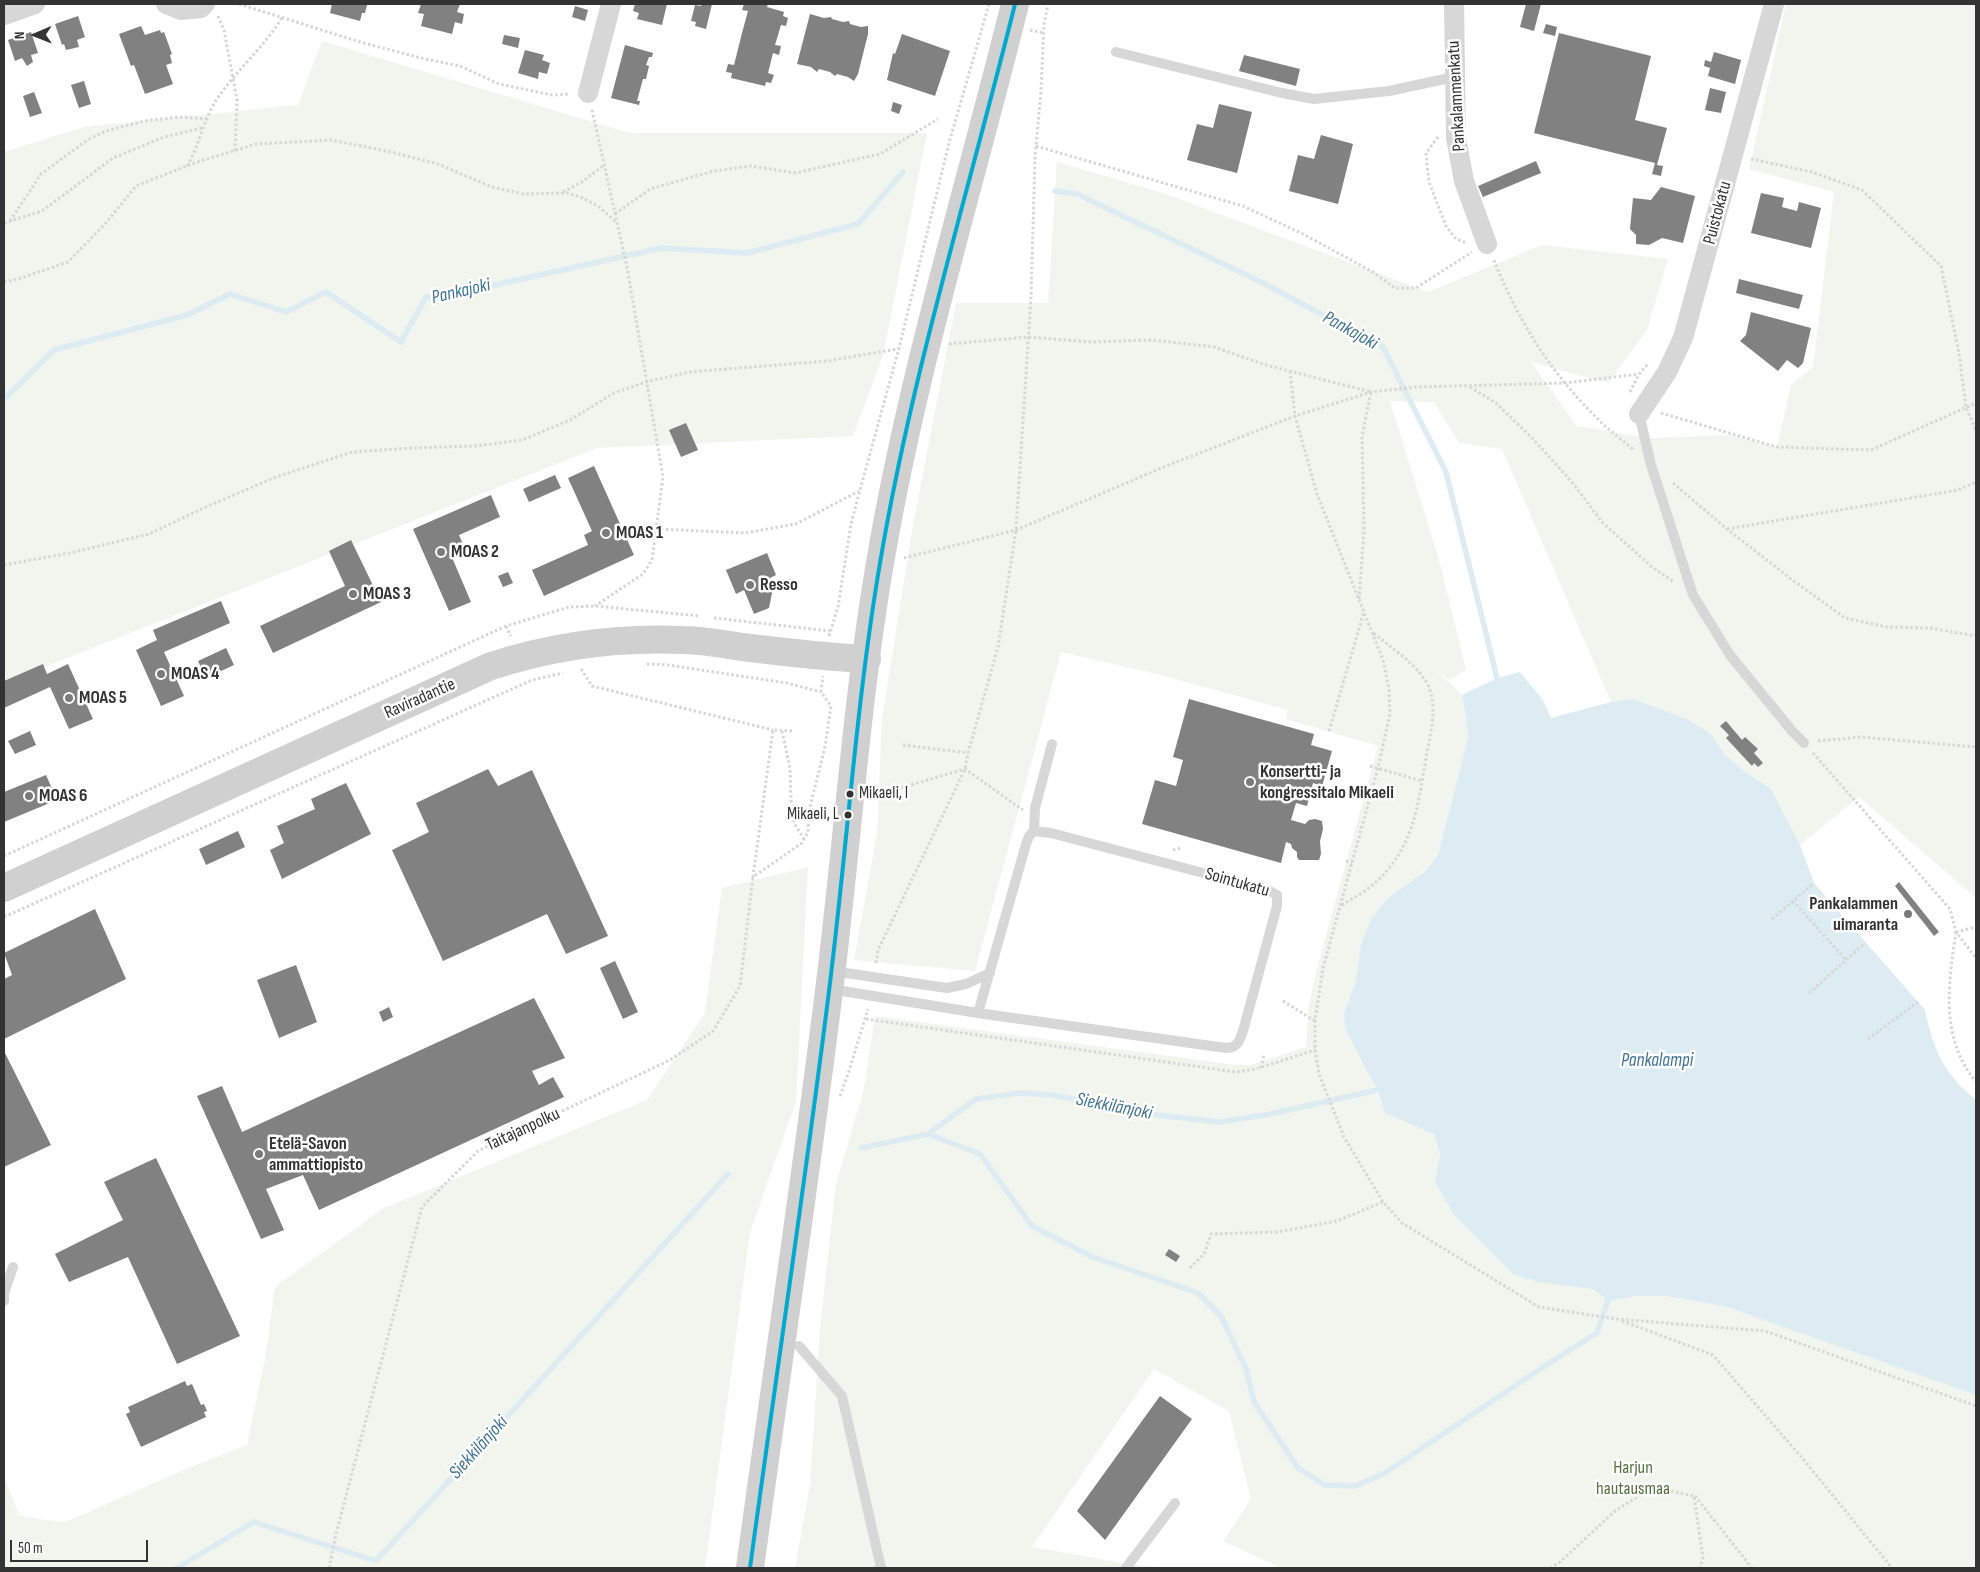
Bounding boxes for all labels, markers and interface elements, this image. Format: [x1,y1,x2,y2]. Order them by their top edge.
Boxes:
north arrow [10,10,60,60]
text: N [11,31,28,39]
street label: Pankalammenkatu [1443,40,1471,152]
street label: Puistokatu [1699,179,1737,247]
water label: Pankajoki [429,274,493,310]
water label: Pankajoki [1318,307,1382,355]
place label: MOAS 1 [616,522,663,544]
marker: MOAS 1 [600,527,612,539]
place label: MOAS 2 [451,541,499,563]
marker: MOAS 2 [435,546,447,558]
place label: Resso [760,574,798,596]
marker: Resso [744,579,756,591]
place label: MOAS 3 [363,583,411,605]
marker: MOAS 3 [347,588,359,600]
place label: MOAS 4 [171,663,219,685]
marker: MOAS 4 [155,668,167,680]
street label: Raviradantie [381,674,459,724]
place label: MOAS 5 [79,687,127,709]
marker: MOAS 5 [63,692,75,704]
place label: Konsertti- ja kongressitalo Mikaeli [1260,761,1394,804]
marker: Konsertti- ja kongressitalo Mikaeli [1244,776,1256,788]
place label: Mikaeli, I [859,784,908,804]
place label: MOAS 6 [39,785,88,807]
marker: Mikaeli, I [845,789,855,799]
marker: MOAS 6 [23,790,35,802]
place label: Mikaeli, L [787,805,839,825]
marker: Mikaeli, L [843,810,853,820]
street label: Sointukatu [1202,863,1272,903]
place label: Pankalammen uimaranta [1809,893,1898,936]
marker: Pankalammen uimaranta [1902,908,1914,920]
water label: Pankalampi [1621,1050,1693,1072]
water label: Siekkilänjoki [1074,1088,1154,1126]
street label: Taitajanpolku [483,1103,563,1157]
place label: Etelä-Savon ammattiopisto [269,1133,363,1176]
marker: Etelä-Savon ammattiopisto [253,1148,265,1160]
water label: Siekkilänjoki [445,1412,513,1484]
park label: Harjun hautausmaa [1596,1457,1670,1500]
scale bar [12,1530,150,1562]
text: 50 m [18,1539,43,1558]

